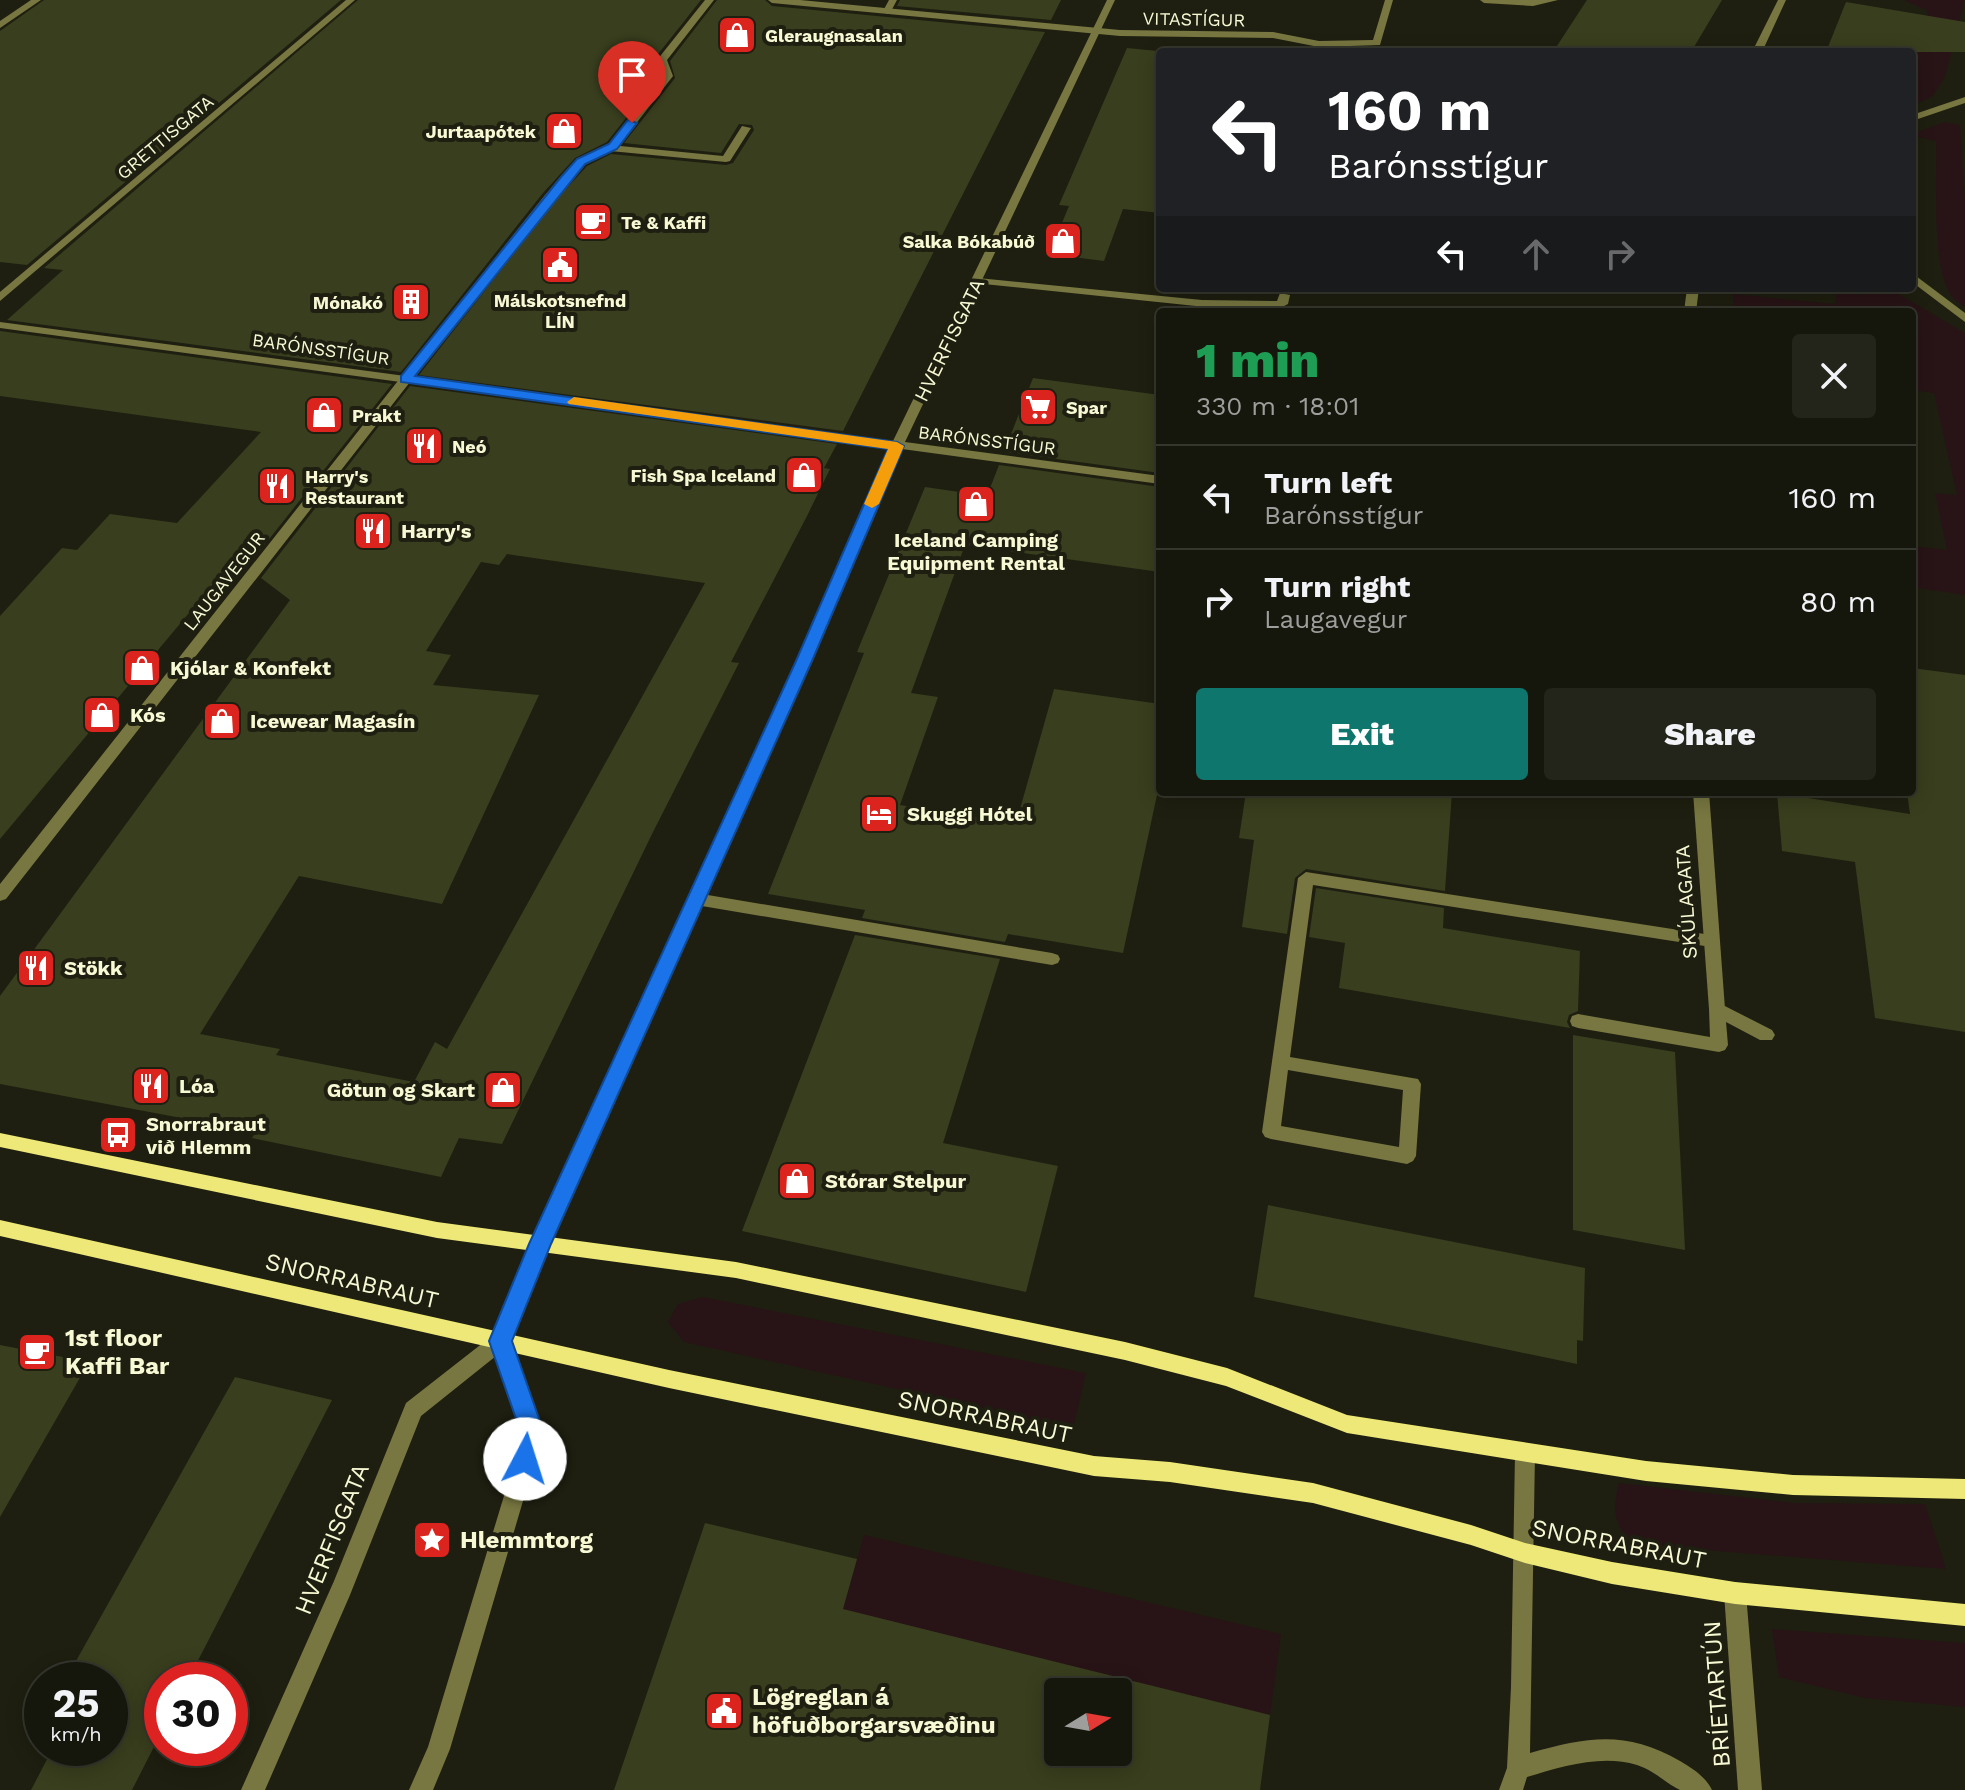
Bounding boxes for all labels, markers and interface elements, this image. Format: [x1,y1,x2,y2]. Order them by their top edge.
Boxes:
street label: VITASTÍGUR [1142,8,1246,30]
shop icon: Gleraugnasalan [716,14,758,56]
place label: Gleraugnasalan [765,25,903,46]
pin [598,41,666,123]
icon: arrive [610,53,654,97]
text: 160 m [1328,78,1491,144]
icon: left [1196,80,1300,184]
street label: GRETTISGATA [112,90,218,183]
shop icon: Jurtaapótek [543,110,585,152]
place label: Jurtaapótek [426,121,537,142]
text: Barónsstígur [1328,145,1549,187]
cafe icon: Te & Kaffi [572,201,614,243]
place label: Te & Kaffi [621,212,706,233]
shop icon: Salka Bókabúð [1042,220,1084,262]
place label: Salka Bókabúð [903,231,1035,252]
icon: left [1430,232,1474,276]
icon: ahead [1514,232,1558,276]
icon: right [1598,232,1642,276]
public building icon: Málskotsnefnd LÍN [539,244,581,286]
street label: HVERFISGATA [909,275,989,405]
building icon: Mónakó [390,281,432,323]
place label: Málskotsnefnd LÍN [494,290,626,332]
place label: Mónakó [313,292,383,313]
street label: BARÓNSSTÍGUR [251,329,391,369]
text: 1 min [1196,332,1319,389]
button: close [1792,334,1876,418]
supermarket icon: Spar [1017,386,1059,428]
text: 330 m · 18:01 [1196,391,1359,421]
shop icon: Prakt [303,394,345,436]
place label: Spar [1066,397,1107,418]
place label: Prakt [352,405,401,426]
street label: BARÓNSSTÍGUR [917,421,1057,459]
restaurant icon: Neó [403,425,445,467]
place label: Neó [452,436,487,457]
shop icon: Fish Spa Iceland [783,454,825,496]
restaurant icon: Harry's Restaurant [256,465,298,507]
place label: Fish Spa Iceland [630,465,776,486]
text: Turn left [1264,465,1392,500]
place label: Harry's Restaurant [305,466,404,508]
icon: left [1196,475,1240,519]
text: 160 m [1789,480,1876,515]
shop icon: Iceland Camping Equipment Rental [955,483,997,525]
text: Barónsstígur [1264,500,1423,530]
restaurant icon: Harry's [352,510,394,552]
place label: Harry's [401,519,472,543]
street label: LAUGAVEGUR [179,527,269,635]
place label: Iceland Camping Equipment Rental [887,528,1065,575]
text: Turn right [1264,569,1410,604]
icon: right [1196,579,1240,623]
text: 80 m [1800,584,1876,619]
text: Laugavegur [1264,604,1407,634]
shop icon: Kjólar & Konfekt [121,647,163,689]
place label: Kjólar & Konfekt [170,656,331,680]
button: Exit [1196,688,1528,780]
button: Share [1544,688,1876,780]
shop icon: Kós [81,694,123,736]
shop icon: Icewear Magasín [201,700,243,742]
place label: Kós [130,703,166,727]
place label: Icewear Magasín [250,709,415,733]
hotel icon: Skuggi Hótel [858,793,900,835]
place label: Skuggi Hótel [907,802,1033,826]
street label: SKÚLAGATA [1670,844,1702,960]
restaurant icon: Stökk [15,947,57,989]
place label: Stökk [64,956,123,980]
restaurant icon: Lóa [130,1065,172,1107]
shop icon: Götun og Skart [482,1069,524,1111]
place label: Lóa [179,1074,215,1098]
place label: Götun og Skart [327,1078,475,1102]
place label: Snorrabraut við Hlemm [145,1112,266,1159]
bus stop icon: Snorrabraut við Hlemm [97,1114,139,1156]
shop icon: Stórar Stelpur [776,1160,818,1202]
place label: Stórar Stelpur [825,1169,966,1193]
street label: SNORRABRAUT [263,1247,441,1315]
place label: 1st floor Kaffi Bar [65,1324,170,1380]
cafe icon: 1st floor Kaffi Bar [16,1331,58,1373]
street label: SNORRABRAUT [895,1385,1075,1449]
position arrow [483,1417,567,1501]
street label: HVERFISGATA [289,1459,375,1619]
street label: SNORRABRAUT [1529,1513,1709,1575]
place icon: Hlemmtorg [411,1519,453,1561]
place label: Hlemmtorg [460,1526,594,1554]
street label: BRÍETARTÚN [1698,1620,1736,1768]
speed limit sign: 30 [144,1662,248,1766]
north arrow [1044,1678,1132,1766]
map controls [1044,1678,1132,1766]
text: 25 [52,1680,100,1727]
place label: Lögreglan á höfuðborgarsvæðinu [752,1683,996,1739]
public building icon: Lögreglan á höfuðborgarsvæðinu [703,1690,745,1732]
text: km/h [50,1722,102,1746]

